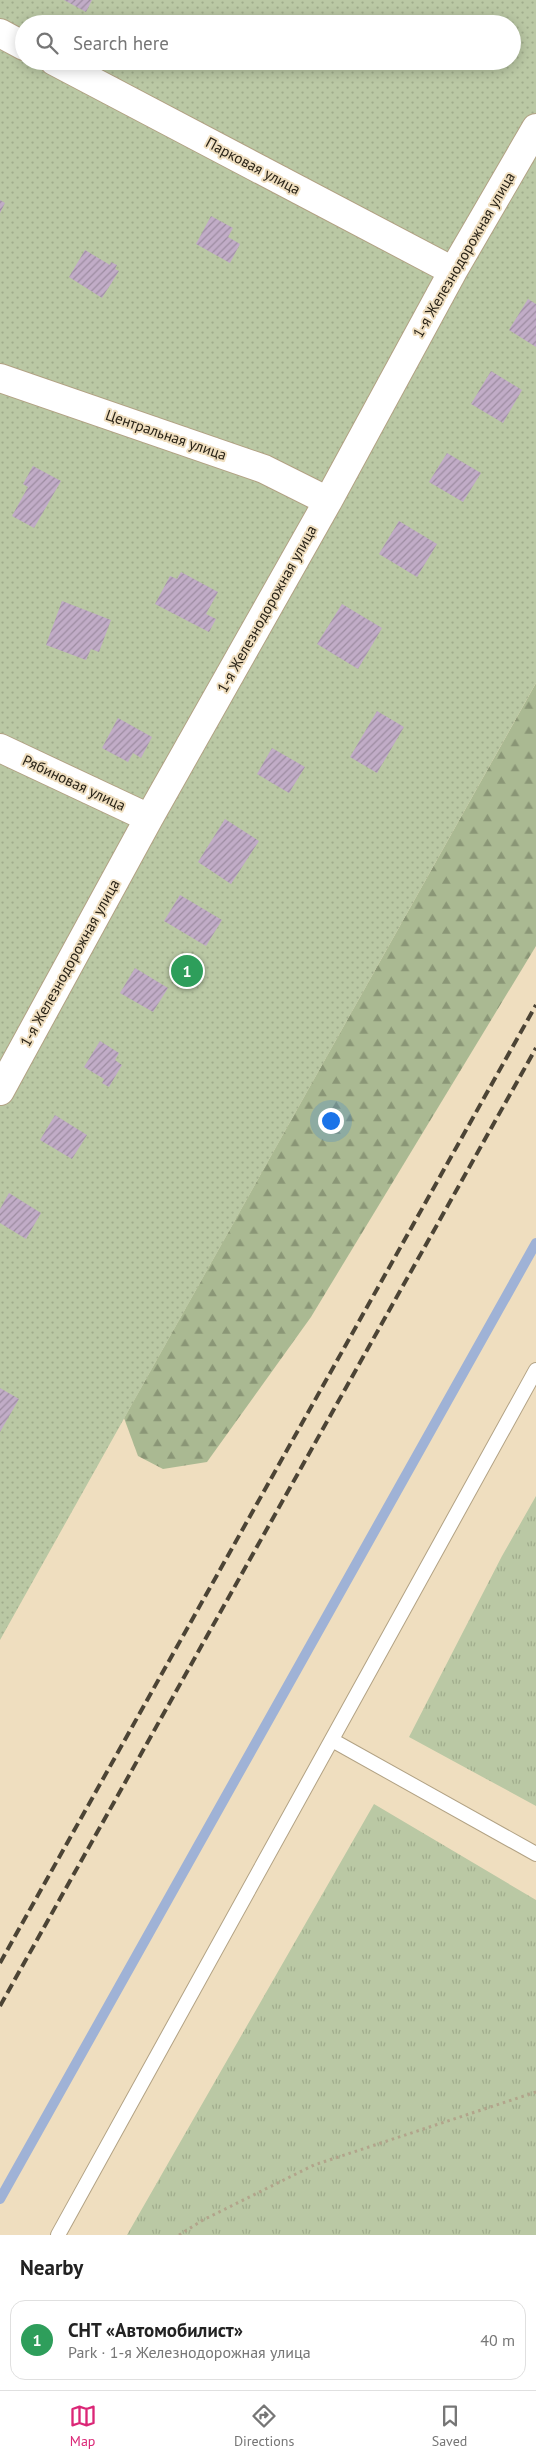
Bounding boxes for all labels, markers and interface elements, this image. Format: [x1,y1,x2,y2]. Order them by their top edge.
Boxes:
search box [15,15,521,70]
icon: search [33,29,61,57]
text: Search here [73,31,169,55]
street label: Парковая улица [203,133,304,199]
street label: 1-я Железнодорожная улица [408,168,519,341]
street label: Центральная улица [103,405,229,464]
street label: 1-я Железнодорожная улица [213,522,321,696]
street label: Рябиновая улица [20,750,129,815]
street label: 1-я Железнодорожная улица [16,876,124,1050]
pin: 1 [171,952,203,990]
your location [318,1108,344,1134]
text: Nearby [20,2254,83,2281]
text: СНТ «Автомобилист» [68,2318,243,2342]
text: 1 [32,2330,42,2350]
text: 40 m [480,2330,515,2350]
text: Park · 1-я Железнодорожная улица [68,2342,311,2362]
tab: Map [69,2402,97,2450]
tab: Directions [234,2402,294,2450]
tab: Saved [432,2402,467,2450]

